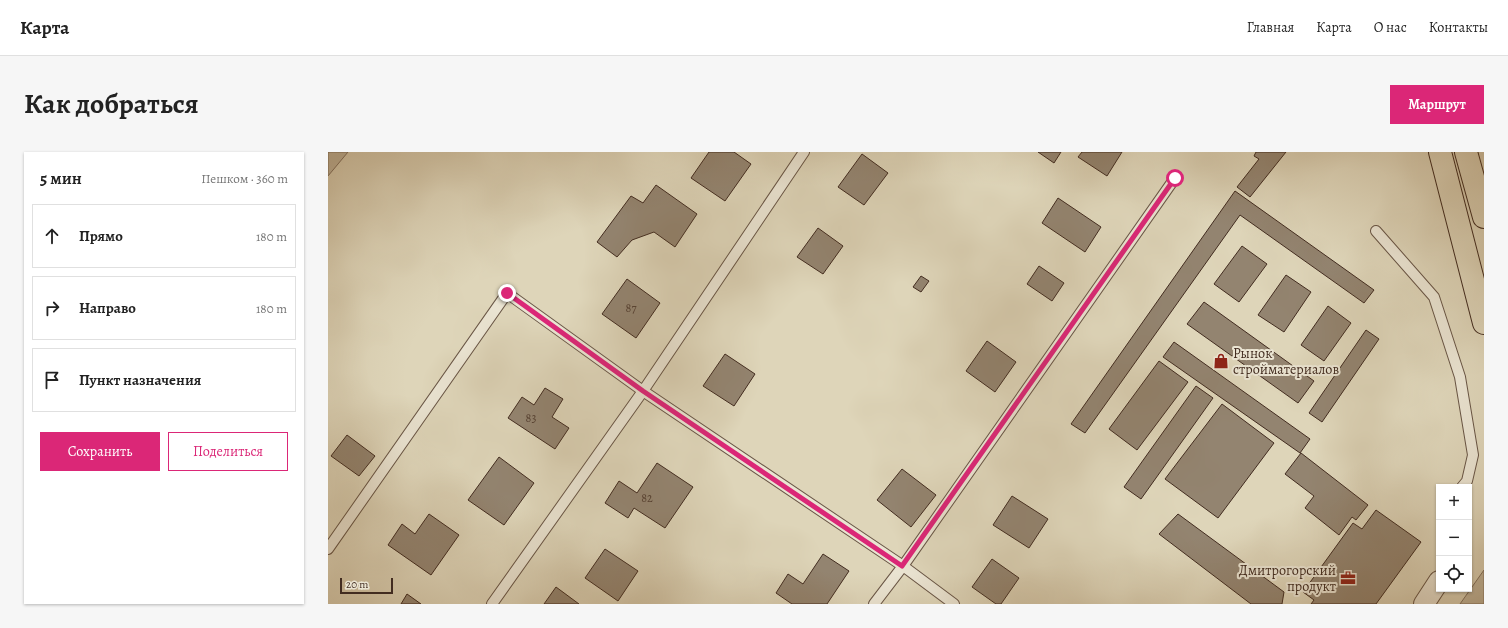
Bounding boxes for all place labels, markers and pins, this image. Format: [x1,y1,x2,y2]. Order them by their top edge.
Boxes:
place label: Рынок стройматериалов [1233,344,1339,379]
shop icon: Рынок стройматериалов [1212,352,1230,370]
place label: Дмитрогорский продукт [1239,561,1336,596]
office icon: Дмитрогорский продукт [1339,569,1357,587]

